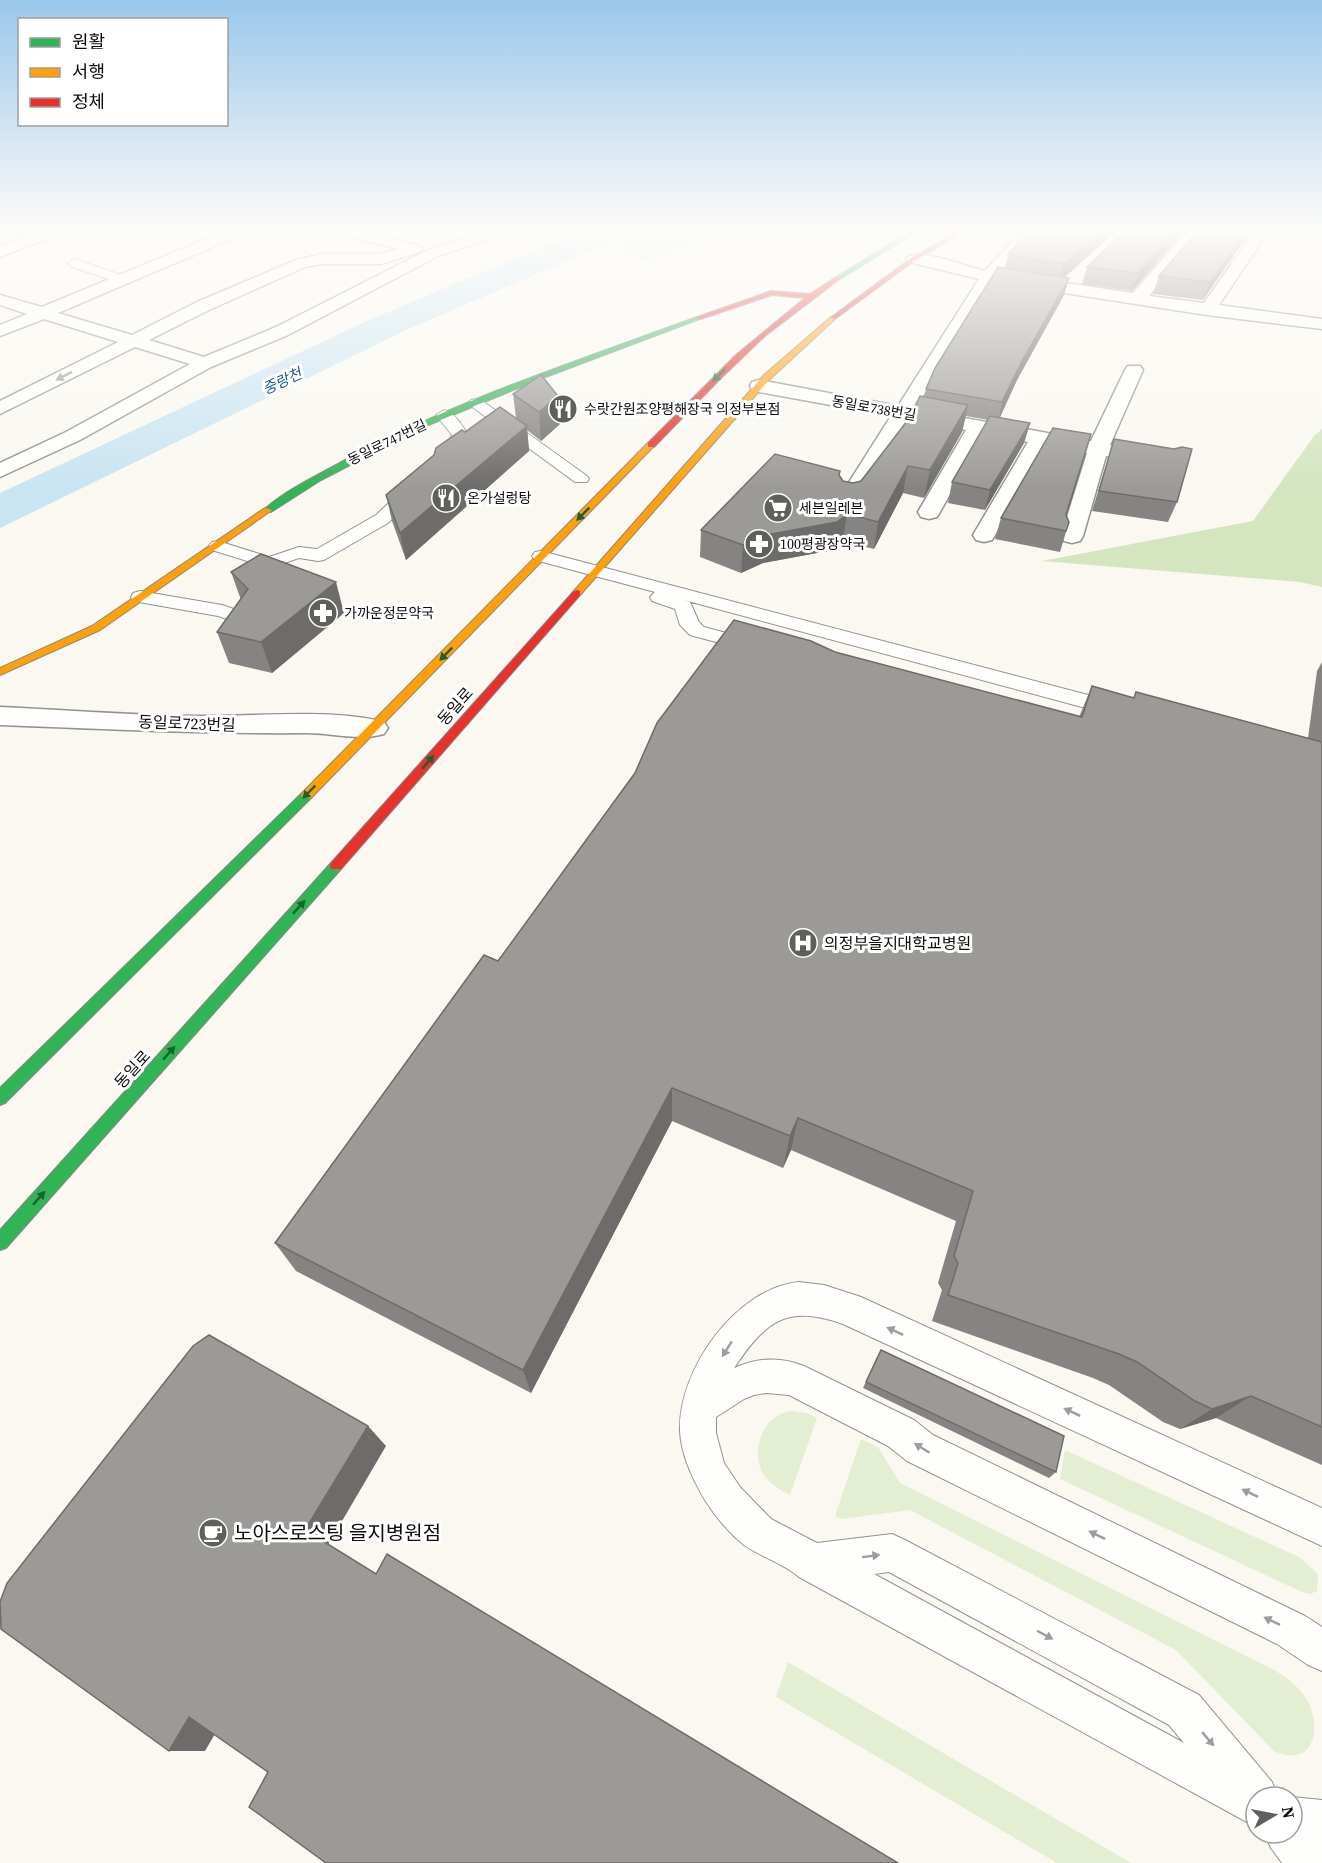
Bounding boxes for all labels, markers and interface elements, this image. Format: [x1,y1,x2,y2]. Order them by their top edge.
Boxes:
legend [18,18,228,126]
text: 원활 [72,29,105,54]
text: 서행 [72,59,105,84]
text: 정체 [72,89,105,114]
water label: 중랑천 [259,362,307,399]
one-way arrow [712,368,727,382]
one-way arrow [56,371,73,381]
street label: 동일로738번길 [830,391,918,425]
restaurant icon: 수랏간원조양평해장국 의정부본점 [547,393,579,425]
place label: 수랏간원조양평해장국 의정부본점 [584,399,780,419]
street label: 동일로747번길 [344,414,430,470]
restaurant icon: 온가설렁탕 [430,482,462,514]
place label: 온가설렁탕 [467,488,532,508]
supermarket icon: 세븐일레븐 [762,492,794,524]
place label: 세븐일레븐 [799,498,864,518]
one-way arrow [576,507,590,521]
pharmacy icon: 100평광장약국 [743,528,775,560]
place label: 100평광장약국 [780,534,866,554]
pharmacy icon: 가까운정문약국 [307,597,339,629]
place label: 가까운정문약국 [344,603,434,623]
one-way arrow [440,646,454,660]
street label: 동일로 [432,682,478,730]
street label: 동일로723번길 [138,710,236,736]
one-way arrow [422,754,435,769]
one-way arrow [303,785,317,799]
one-way arrow [292,900,306,915]
hospital icon: 의정부을지대학교병원 [787,927,819,959]
place label: 의정부을지대학교병원 [824,932,971,954]
street label: 동일로 [109,1045,155,1093]
one-way arrow [162,1046,175,1061]
one-way arrow [32,1191,45,1206]
one-way arrow [887,1326,904,1335]
one-way arrow [721,1341,732,1357]
one-way arrow [1064,1408,1081,1417]
one-way arrow [914,1443,930,1454]
one-way arrow [1241,1489,1258,1498]
cafe icon: 노아스로스팅 을지병원점 [197,1517,229,1549]
place label: 노아스로스팅 을지병원점 [234,1519,441,1547]
one-way arrow [1088,1530,1105,1540]
one-way arrow [862,1551,881,1560]
one-way arrow [1263,1616,1280,1626]
one-way arrow [1037,1630,1054,1640]
one-way arrow [1202,1731,1215,1747]
north arrow [1244,1785,1304,1845]
text: N [1277,1805,1301,1820]

